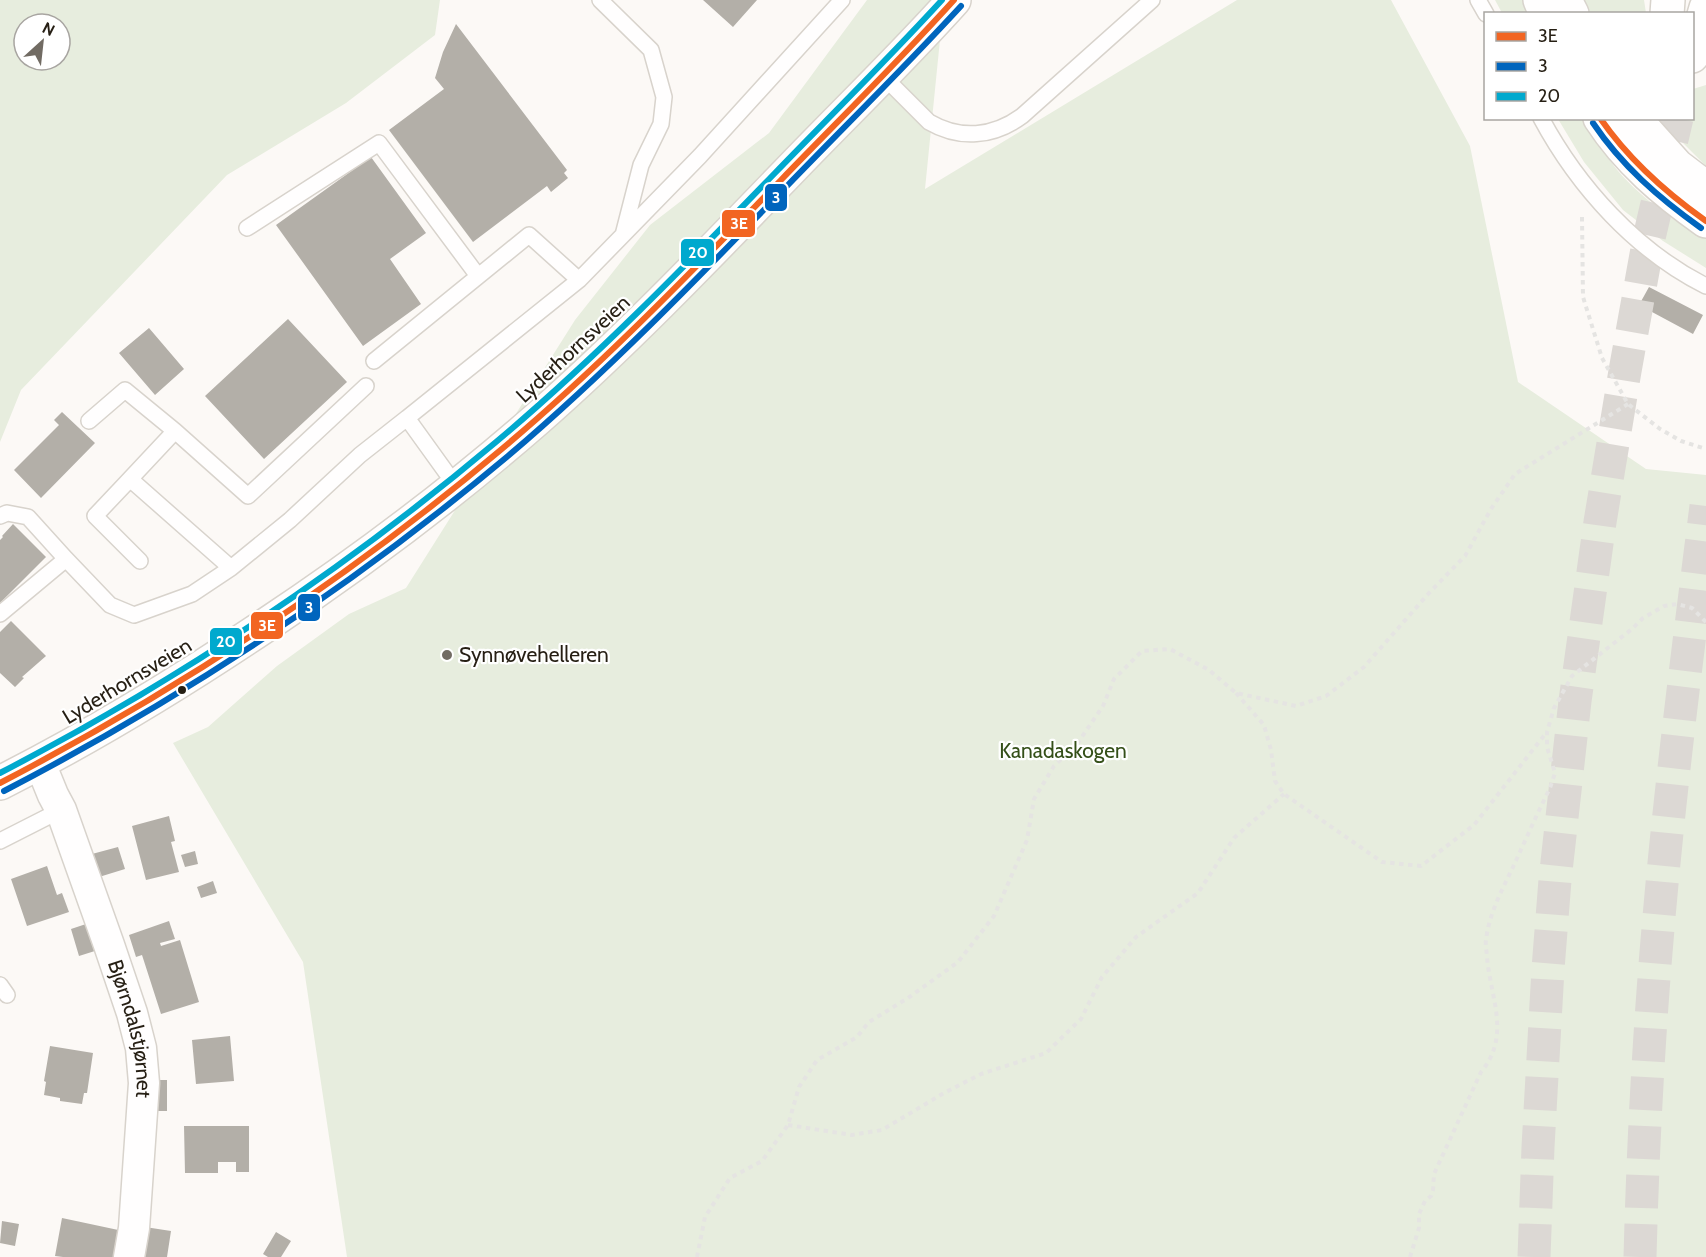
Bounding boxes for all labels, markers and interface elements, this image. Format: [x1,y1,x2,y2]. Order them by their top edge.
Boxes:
north arrow [12,12,72,72]
legend [1484,12,1694,120]
text: N [39,18,58,40]
text: 3E [1538,25,1558,47]
text: 3 [1538,55,1548,77]
text: 20 [1538,85,1560,107]
line badge: 3 [764,183,788,212]
text: 3 [772,188,780,207]
line badge: 3E [721,209,756,238]
text: 3E [730,214,748,233]
line badge: 20 [680,238,715,267]
text: 20 [688,243,708,262]
street label: Lyderhornsveien [511,290,635,408]
line badge: 3 [297,593,321,622]
text: 3 [305,598,313,617]
line badge: 3E [250,611,284,640]
text: 3E [258,616,276,635]
line badge: 20 [209,627,243,656]
street label: Lyderhornsveien [58,632,196,729]
text: 20 [216,632,236,651]
place label: Synnøvehelleren [459,642,609,667]
marker: Synnøvehelleren [440,648,454,662]
unlabelled marker [176,684,188,696]
park label: Kanadaskogen [999,738,1127,763]
street label: Bjørndalstjørnet [103,956,157,1099]

